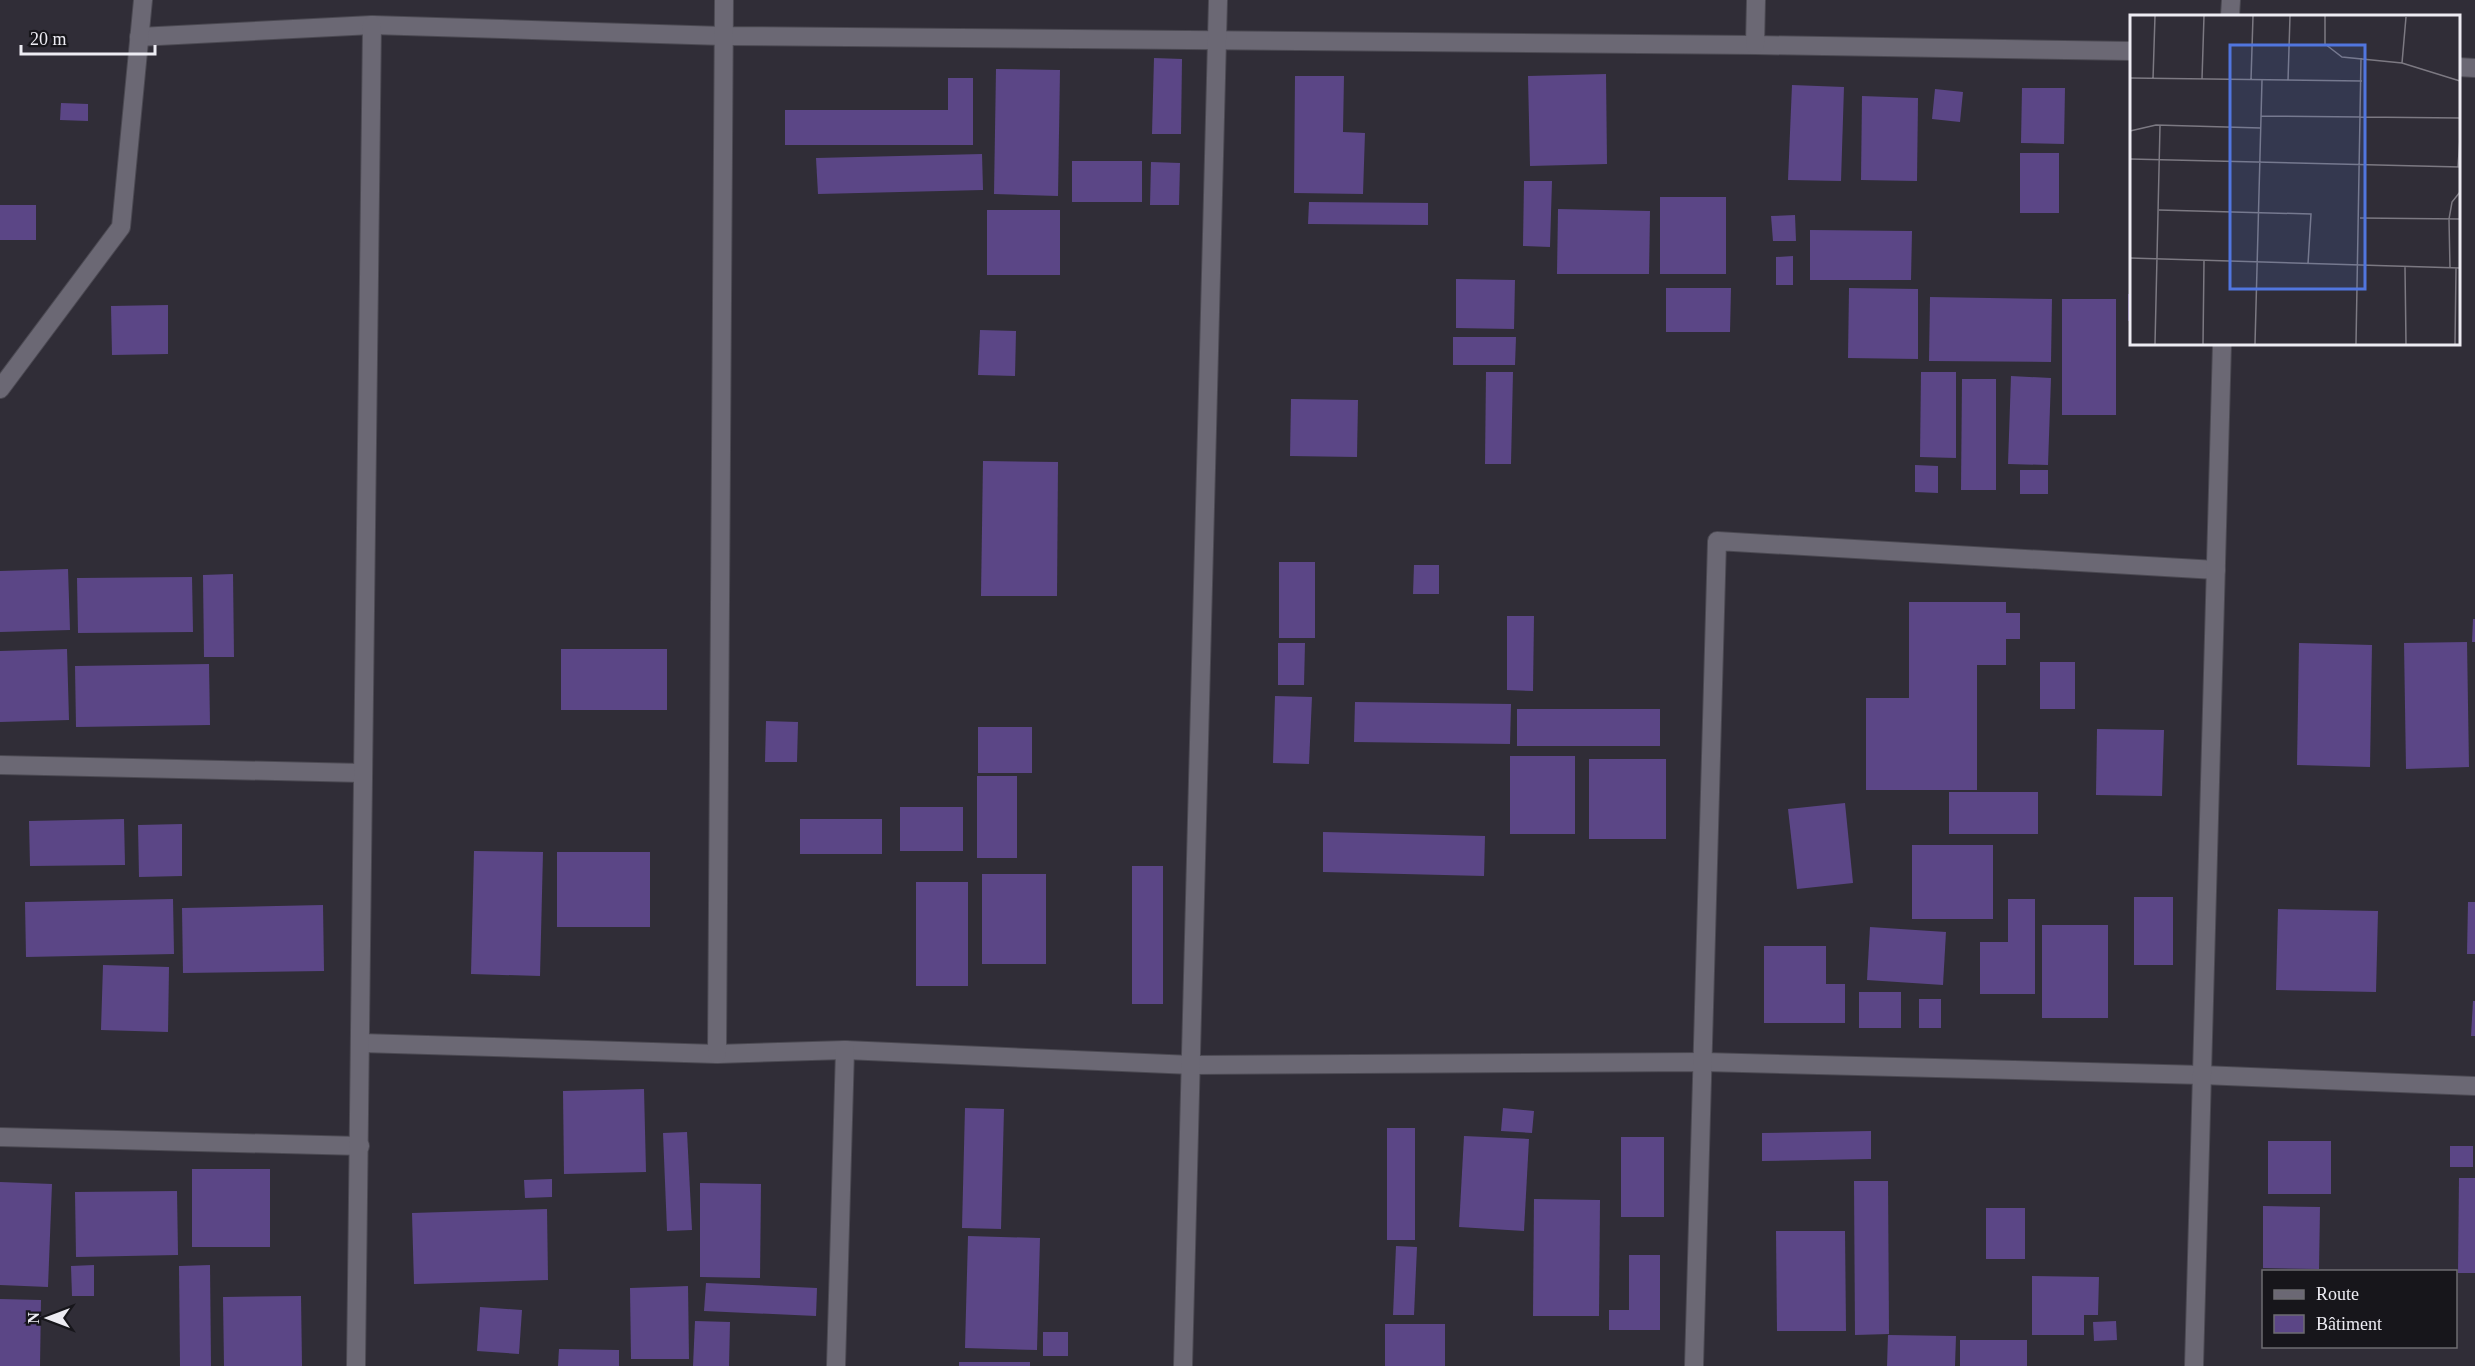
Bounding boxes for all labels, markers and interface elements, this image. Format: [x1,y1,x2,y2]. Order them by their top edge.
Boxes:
inset map [2130,15,2460,345]
scale bar [21,18,154,56]
text: 20 m [30,29,67,49]
legend [2262,1270,2457,1348]
text: Route [2316,1284,2359,1304]
north arrow [18,1288,78,1348]
text: N [25,1312,42,1324]
text: Bâtiment [2316,1314,2382,1334]

